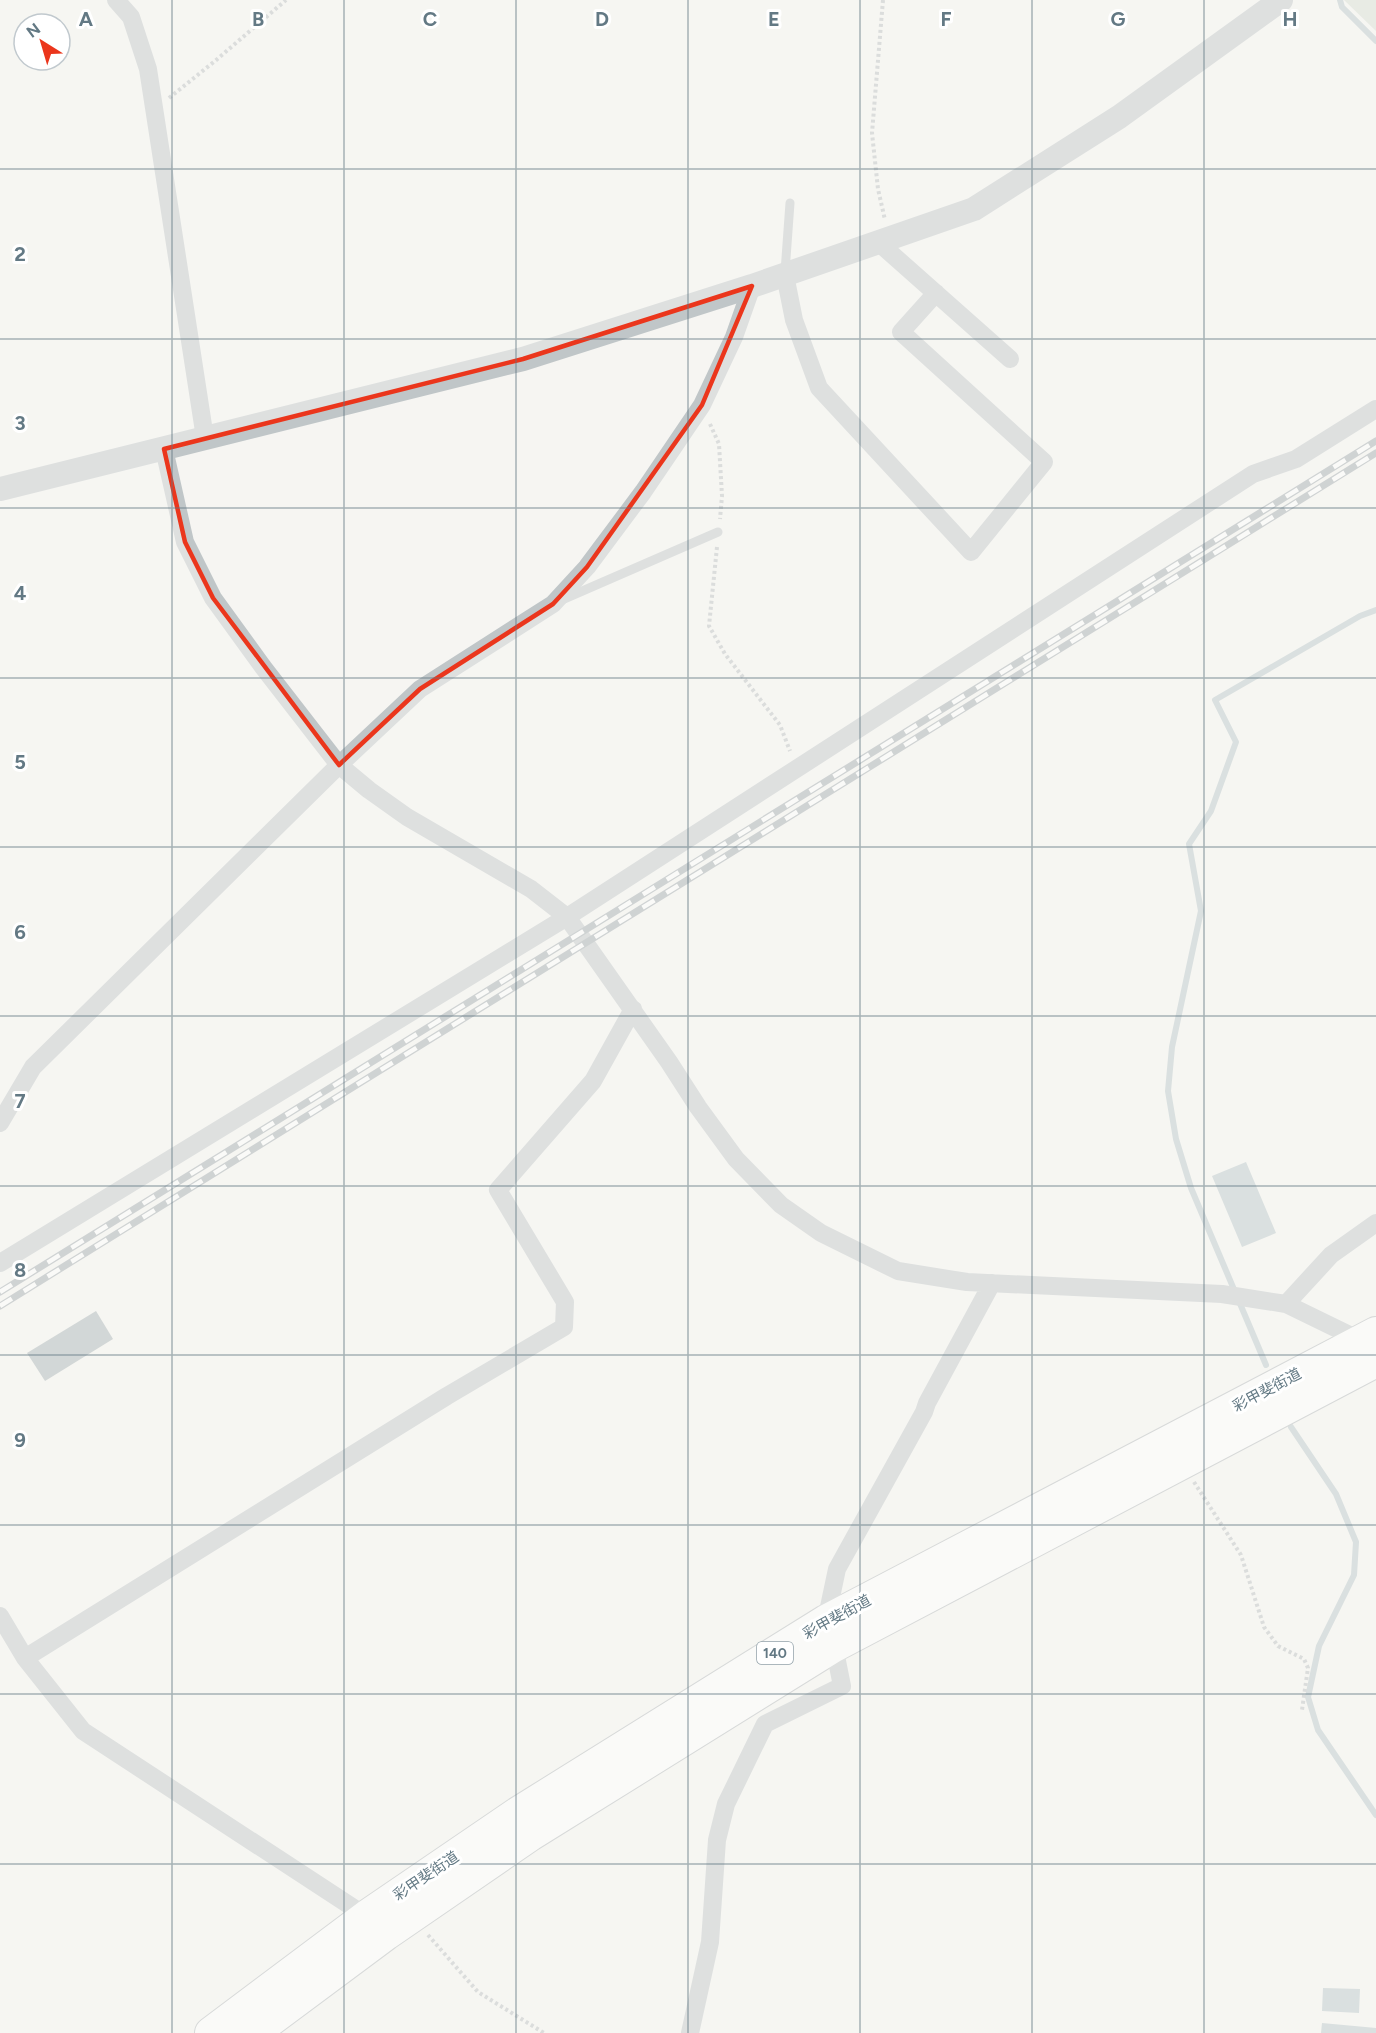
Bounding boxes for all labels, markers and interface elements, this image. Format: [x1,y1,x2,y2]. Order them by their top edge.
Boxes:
text: A [79,7,94,31]
text: B [252,7,264,31]
text: C [423,7,437,31]
text: D [595,7,609,31]
text: E [768,7,780,31]
text: F [940,7,952,31]
text: G [1111,7,1126,31]
text: H [1283,7,1298,31]
north arrow [12,12,72,72]
text: N [23,19,44,42]
text: 2 [14,242,26,266]
text: 3 [14,411,26,435]
text: 4 [14,581,27,605]
text: 5 [14,750,26,774]
text: 6 [14,920,26,944]
text: 7 [14,1089,26,1113]
text: 8 [14,1258,26,1282]
street label: 彩甲斐街道 [1230,1364,1304,1416]
text: 9 [14,1428,26,1452]
street label: 彩甲斐街道 [800,1591,874,1643]
road number: 140 [757,1642,793,1664]
street label: 彩甲斐街道 [390,1848,462,1904]

